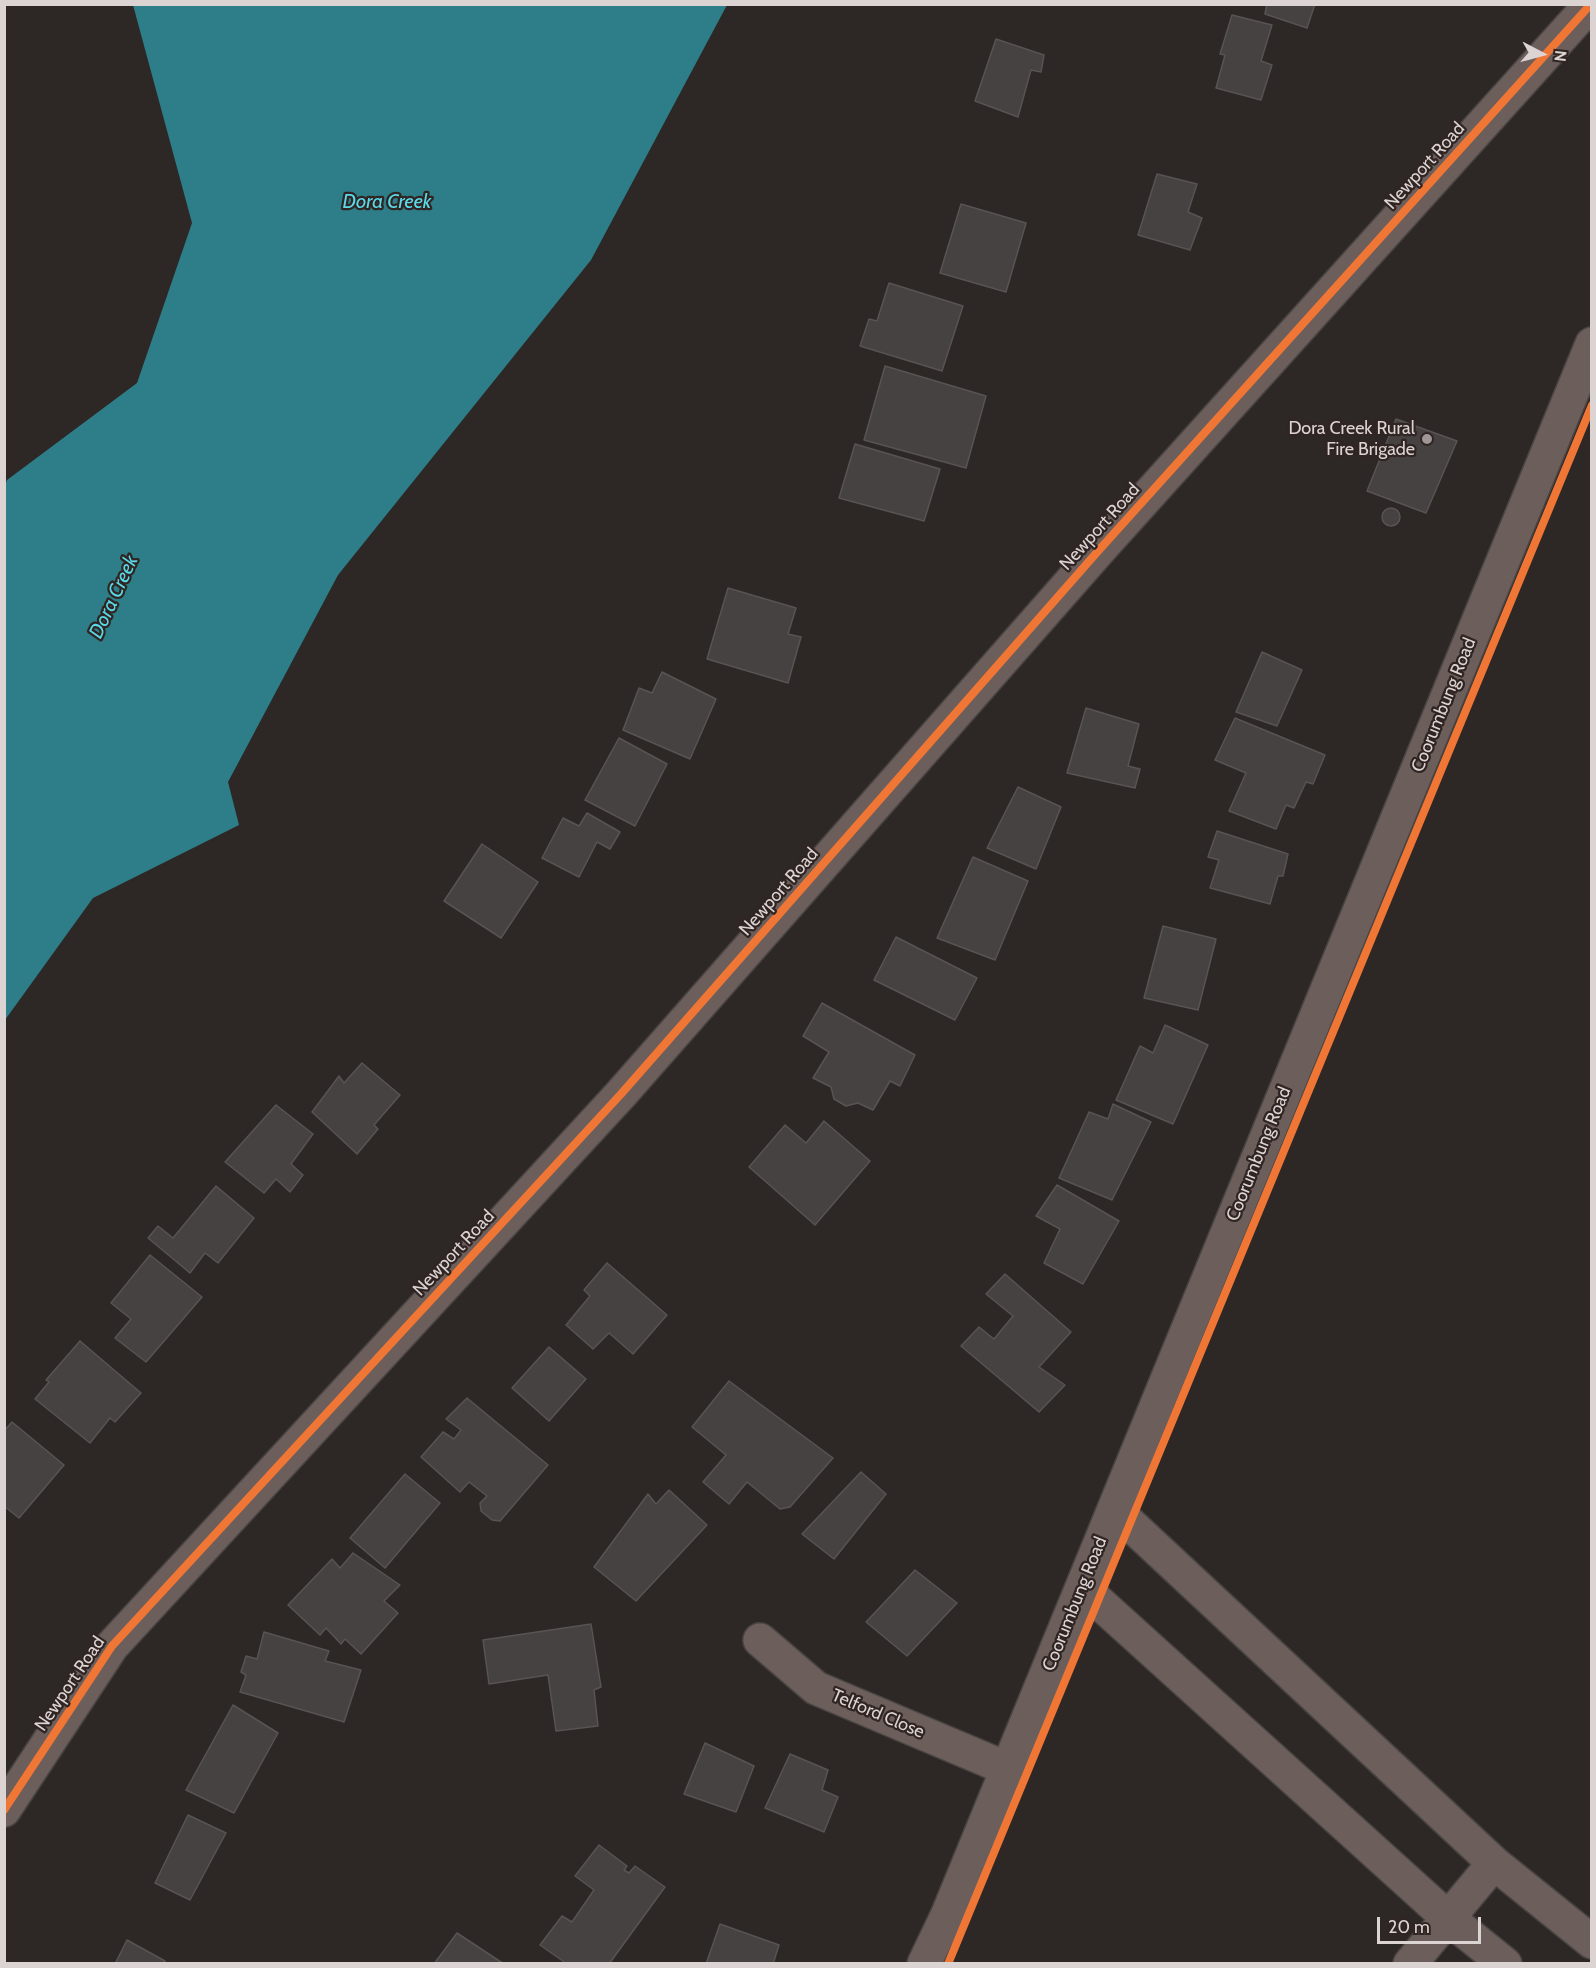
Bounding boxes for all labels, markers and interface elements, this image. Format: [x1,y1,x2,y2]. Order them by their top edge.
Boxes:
north arrow [1512,24,1572,84]
text: N [1550,49,1570,63]
street label: Newport Road [1380,118,1470,214]
water label: Dora Creek [343,190,431,214]
place label: Dora Creek Rural Fire Brigade [1288,418,1415,460]
marker: Dora Creek Rural Fire Brigade [1420,432,1434,446]
street label: Newport Road [1055,479,1145,575]
water label: Dora Creek [84,552,144,642]
street label: Coorumbung Road [1407,635,1481,775]
street label: Newport Road [735,844,823,940]
street label: Coorumbung Road [1222,1084,1296,1224]
street label: Newport Road [409,1206,499,1300]
street label: Coorumbung Road [1038,1534,1112,1674]
street label: Newport Road [30,1633,110,1735]
street label: Telford Close [828,1685,928,1743]
scale bar [1380,1905,1484,1943]
text: 20 m [1388,1916,1430,1938]

